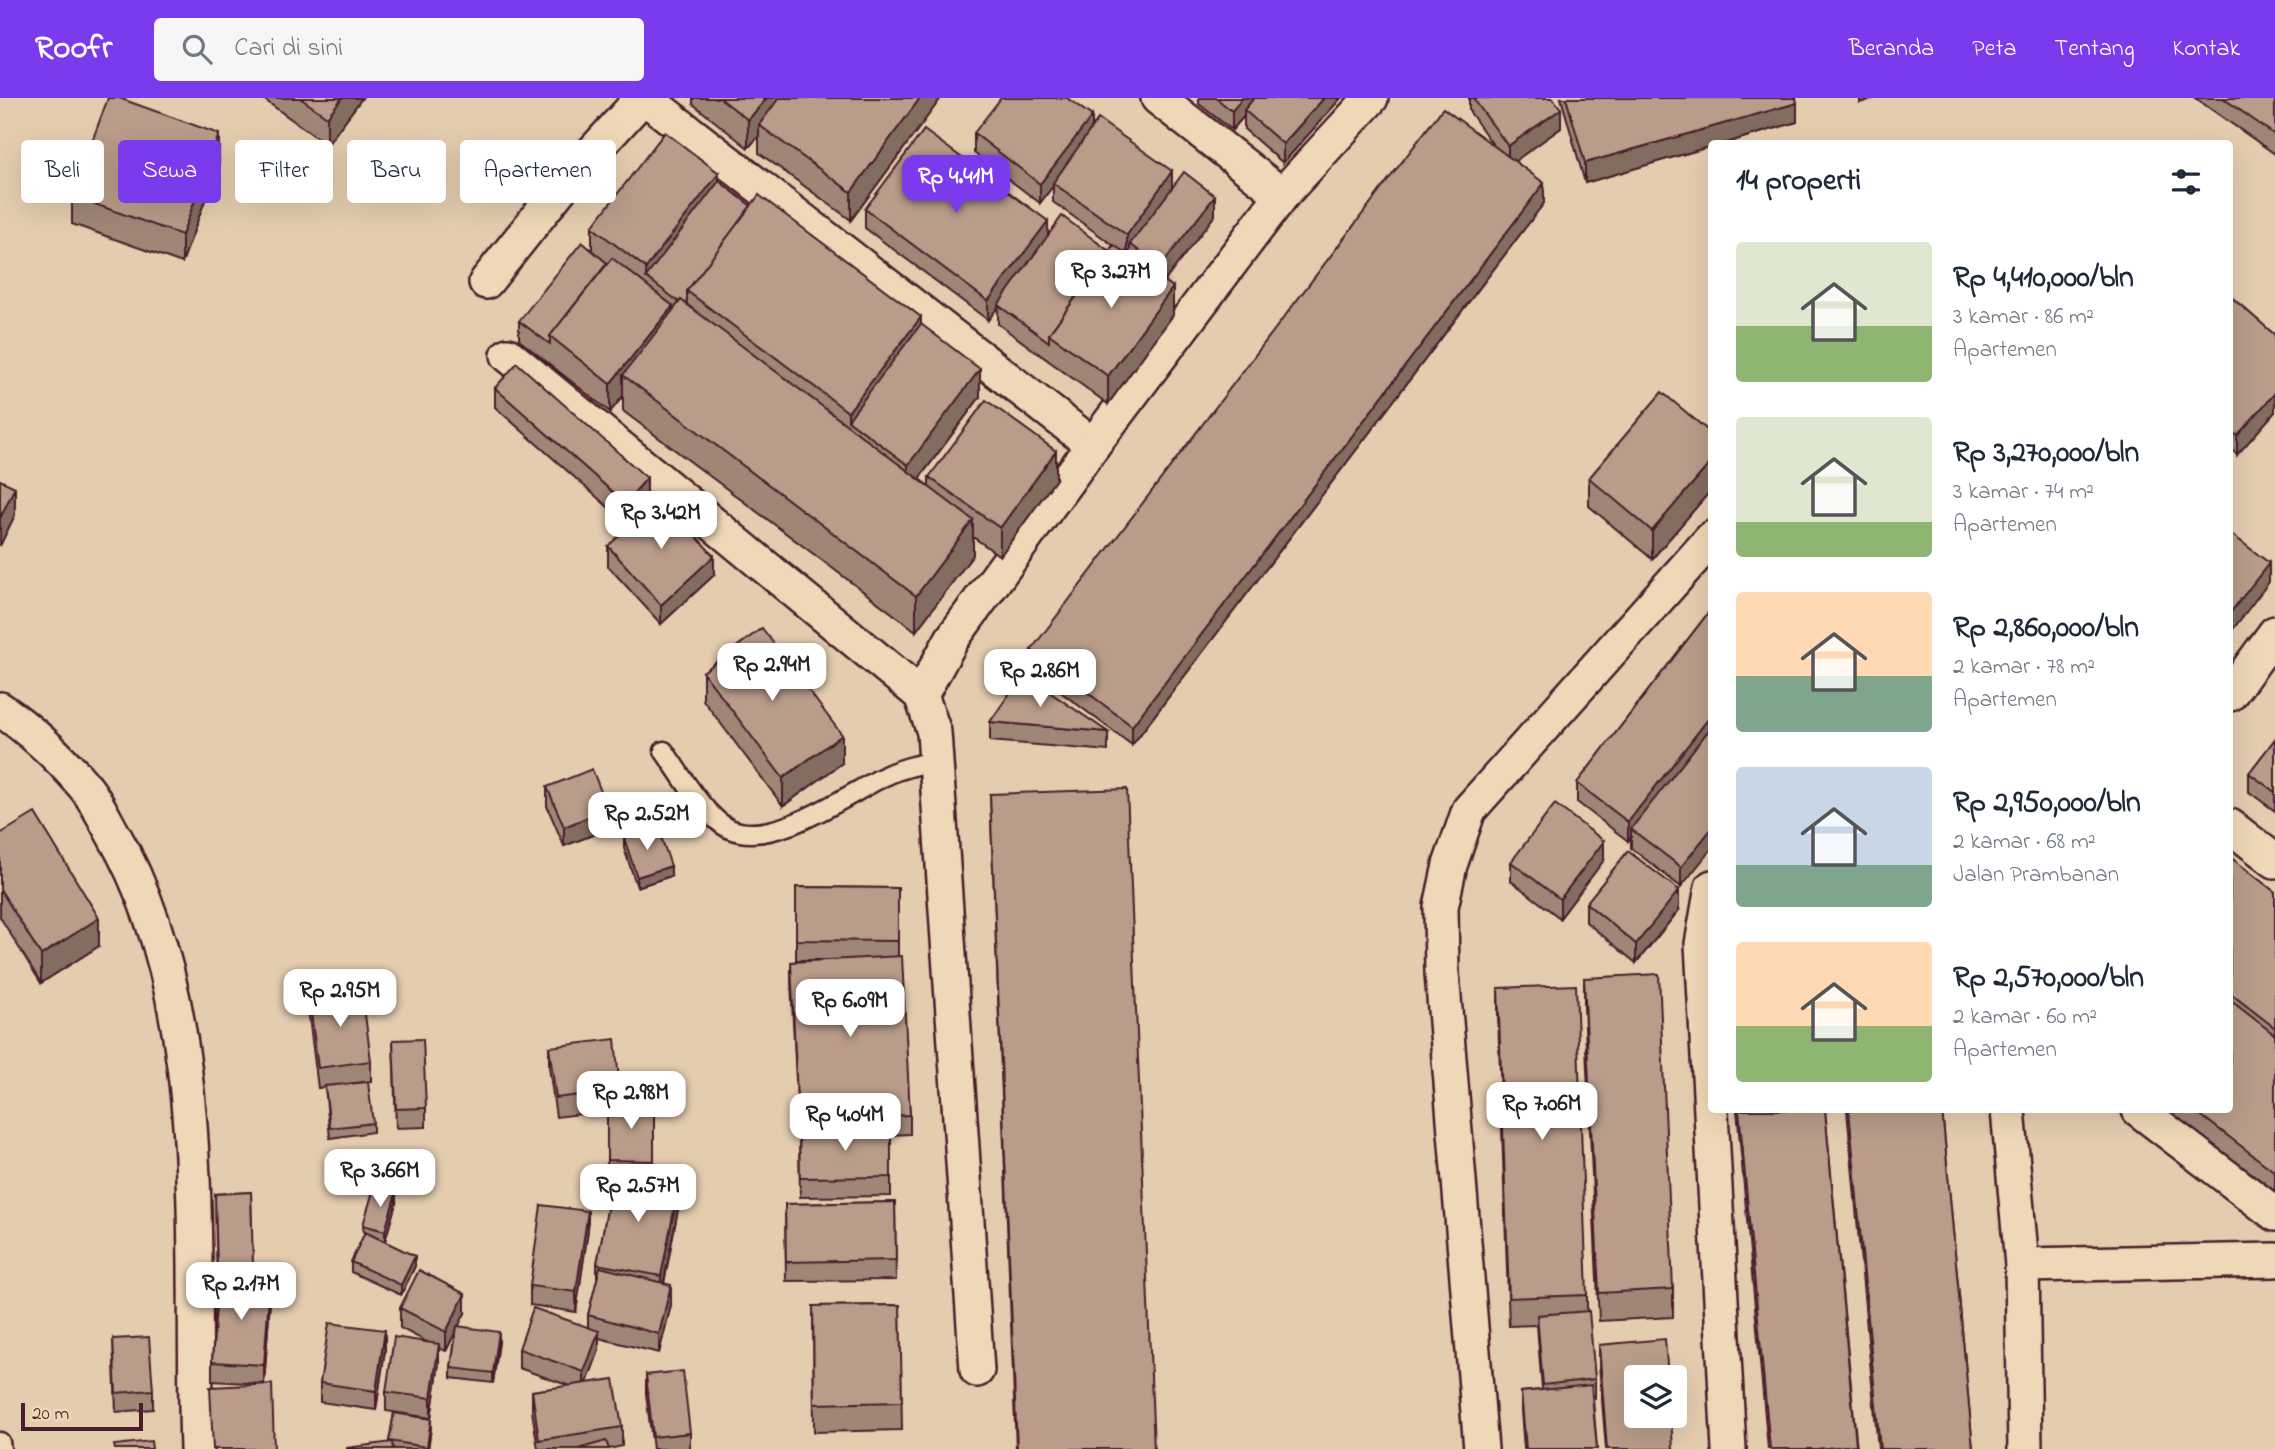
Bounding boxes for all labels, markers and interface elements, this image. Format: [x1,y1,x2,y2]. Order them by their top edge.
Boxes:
search box [154,18,644,81]
text: Roofr [35,25,112,73]
icon: search [178,30,216,68]
text: Cari di sini [234,30,343,68]
text: Beranda [1849,32,1934,67]
text: Peta [1972,32,2017,67]
text: Tentang [2055,32,2135,67]
text: Kontak [2173,32,2240,67]
chip: Beli [21,140,104,203]
chip: Sewa [118,140,221,203]
chip: Filter [235,140,333,203]
chip: Baru [347,140,446,203]
chip: Apartemen [460,140,616,203]
pin: Rp 4.41M [884,156,1028,215]
text: 14 properti [1736,160,1861,204]
text: Rp 4.41M [918,161,994,194]
icon: filters [2167,163,2205,201]
pin: Rp 3.27M [1039,250,1183,310]
text: Rp 3.27M [1071,256,1151,289]
text: Rp 4,410,000/bln [1953,257,2134,301]
icon: home [1792,270,1876,354]
text: 3 kamar · 86 m² [1953,301,2094,334]
text: Apartemen [1953,334,2057,367]
text: Rp 3,270,000/bln [1953,432,2139,476]
icon: home [1792,445,1876,529]
text: 3 kamar · 74 m² [1953,476,2094,509]
pin: Rp 3.42M [589,491,733,551]
text: Rp 3.42M [621,497,701,530]
text: Apartemen [1953,509,2057,542]
text: Rp 2,860,000/bln [1953,607,2139,651]
icon: home [1792,620,1876,704]
pin: Rp 2.94M [700,644,844,703]
text: Rp 2.94M [733,649,811,682]
pin: Rp 2.86M [968,650,1112,709]
text: 2 kamar · 78 m² [1953,651,2095,684]
text: Rp 2.86M [1000,655,1080,688]
text: Apartemen [1953,684,2057,717]
text: Rp 2,950,000/bln [1953,782,2141,826]
pin: Rp 2.52M [575,792,719,852]
icon: home [1792,795,1876,879]
text: Rp 2.52M [604,798,690,831]
text: 2 kamar · 68 m² [1953,826,2096,859]
text: Jalan Prambanan [1953,859,2119,892]
text: Rp 2,570,000/bln [1953,957,2144,1001]
pin: Rp 2.95M [268,970,412,1029]
icon: home [1792,970,1876,1054]
text: Rp 2.95M [299,975,381,1008]
pin: Rp 6.09M [778,979,922,1039]
text: Rp 6.09M [812,985,888,1018]
text: 2 kamar · 60 m² [1953,1001,2097,1034]
text: Apartemen [1953,1034,2057,1067]
pin: Rp 2.98M [559,1072,703,1131]
text: Rp 2.98M [593,1077,669,1110]
pin: Rp 7.06M [1470,1082,1614,1142]
text: Rp 7.06M [1502,1088,1582,1121]
pin: Rp 4.04M [773,1094,917,1153]
text: Rp 4.04M [806,1099,884,1132]
pin: Rp 3.66M [308,1150,452,1209]
text: Rp 3.66M [340,1155,420,1188]
pin: Rp 2.57M [566,1164,710,1224]
text: Rp 2.57M [596,1170,680,1203]
pin: Rp 2.17M [169,1262,313,1322]
text: Rp 2.17M [202,1268,280,1301]
map controls [1624,1365,1687,1428]
button: layers [1624,1365,1687,1428]
scale bar [21,1400,144,1432]
text: 20 m [32,1401,69,1428]

